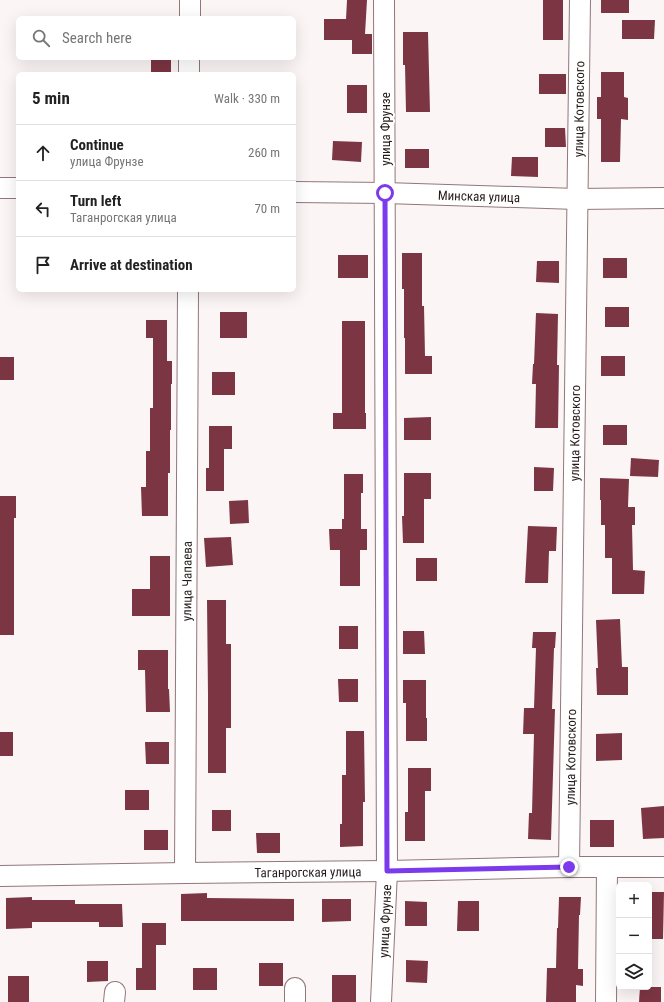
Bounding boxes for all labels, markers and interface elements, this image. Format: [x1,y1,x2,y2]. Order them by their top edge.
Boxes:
search box [16,16,296,60]
icon: search [30,27,52,49]
text: Search here [62,29,132,47]
street label: улица Котовского [571,61,587,157]
text: 5 min [32,88,70,108]
text: Walk · 330 m [214,91,280,106]
street label: улица Фрунзе [378,92,393,166]
text: Continue [70,136,124,154]
icon: ahead [32,142,54,164]
text: 260 m [248,145,280,160]
text: улица Фрунзе [70,154,144,169]
route start [376,184,394,202]
street label: Минская улица [438,188,520,205]
text: Turn left [70,192,121,210]
icon: left [32,198,54,220]
text: 70 m [254,201,280,216]
text: Таганрогская улица [70,210,177,225]
icon: arrive [32,254,54,276]
text: Arrive at destination [70,256,193,274]
street label: улица Котовского [567,385,583,481]
street label: улица Чапаева [179,541,195,621]
street label: улица Котовского [563,709,579,805]
route end [560,858,578,876]
street label: Таганрогская улица [254,864,362,880]
map controls [616,882,652,990]
button: + [616,882,652,918]
street label: улица Фрунзе [376,884,394,958]
button: − [616,918,652,954]
button: layers [616,954,652,990]

